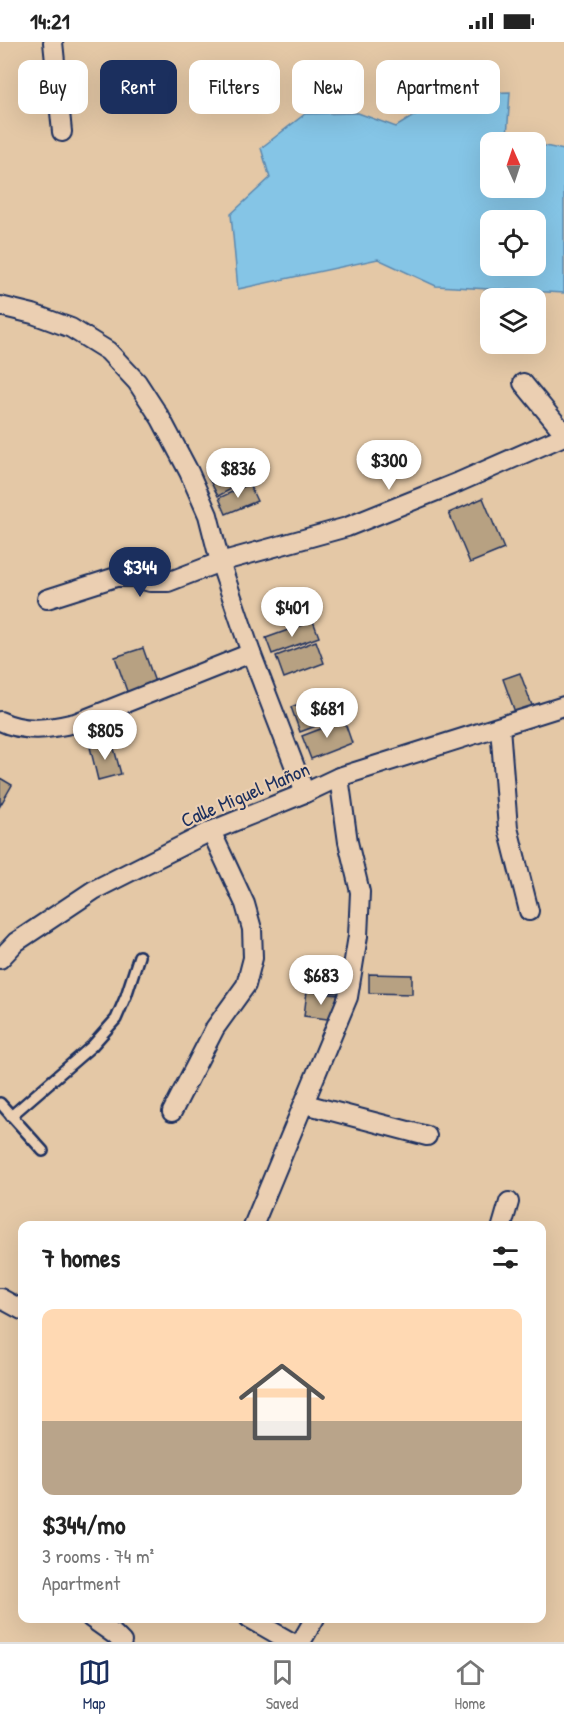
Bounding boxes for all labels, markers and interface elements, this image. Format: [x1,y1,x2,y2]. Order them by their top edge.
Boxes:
text: 14:21 [30,6,70,36]
chip: Buy [18,60,88,114]
chip: Rent [100,60,177,114]
chip: Filters [189,60,280,114]
chip: New [292,60,364,114]
chip: Apartment [376,60,500,114]
north arrow [480,132,546,198]
map controls [480,132,546,354]
button: locate [480,210,546,276]
button: layers [480,288,546,354]
pin: $300 [353,440,425,491]
text: $300 [370,446,408,473]
pin: $836 [202,448,274,499]
text: $836 [220,454,256,481]
pin: $344 [104,547,176,598]
text: $344 [123,553,157,580]
pin: $401 [256,587,328,638]
text: $401 [275,593,309,620]
pin: $681 [291,688,363,739]
text: $681 [310,694,344,721]
pin: $805 [69,710,141,761]
text: $805 [87,716,123,743]
street label: Calle Miguel Mañon [177,755,313,833]
pin: $683 [285,955,357,1006]
text: $683 [303,961,339,988]
text: 7 homes [42,1240,120,1275]
icon: filters [489,1241,522,1274]
icon: home [228,1348,336,1456]
text: $344/mo [42,1507,126,1542]
text: 3 rooms · 74 m² [42,1542,154,1569]
text: Apartment [42,1569,120,1596]
tab: Map [78,1656,111,1714]
tab: Saved [266,1656,299,1714]
tab: Home [454,1656,487,1714]

